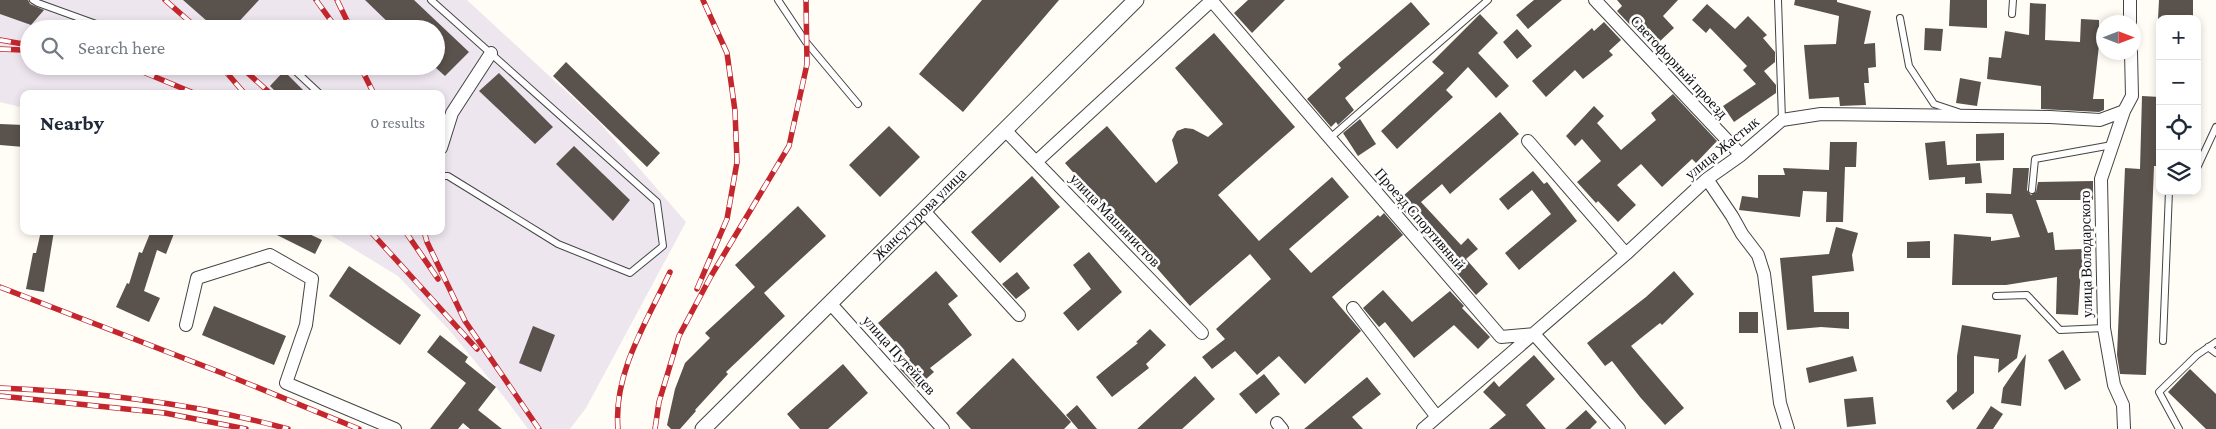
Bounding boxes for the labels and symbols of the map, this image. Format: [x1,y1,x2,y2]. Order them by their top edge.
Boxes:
street label: Светофорный проезд [1627,12,1731,122]
north arrow [2096,15,2141,60]
street label: улица Жастык [1682,113,1763,183]
street label: Жансугурова улица [870,165,970,264]
street label: Проезд Спортивный [1371,165,1469,273]
street label: улица Машинистов [1066,170,1164,270]
street label: улица Володарского [2077,190,2095,318]
street label: улица Путейцев [859,312,939,398]

